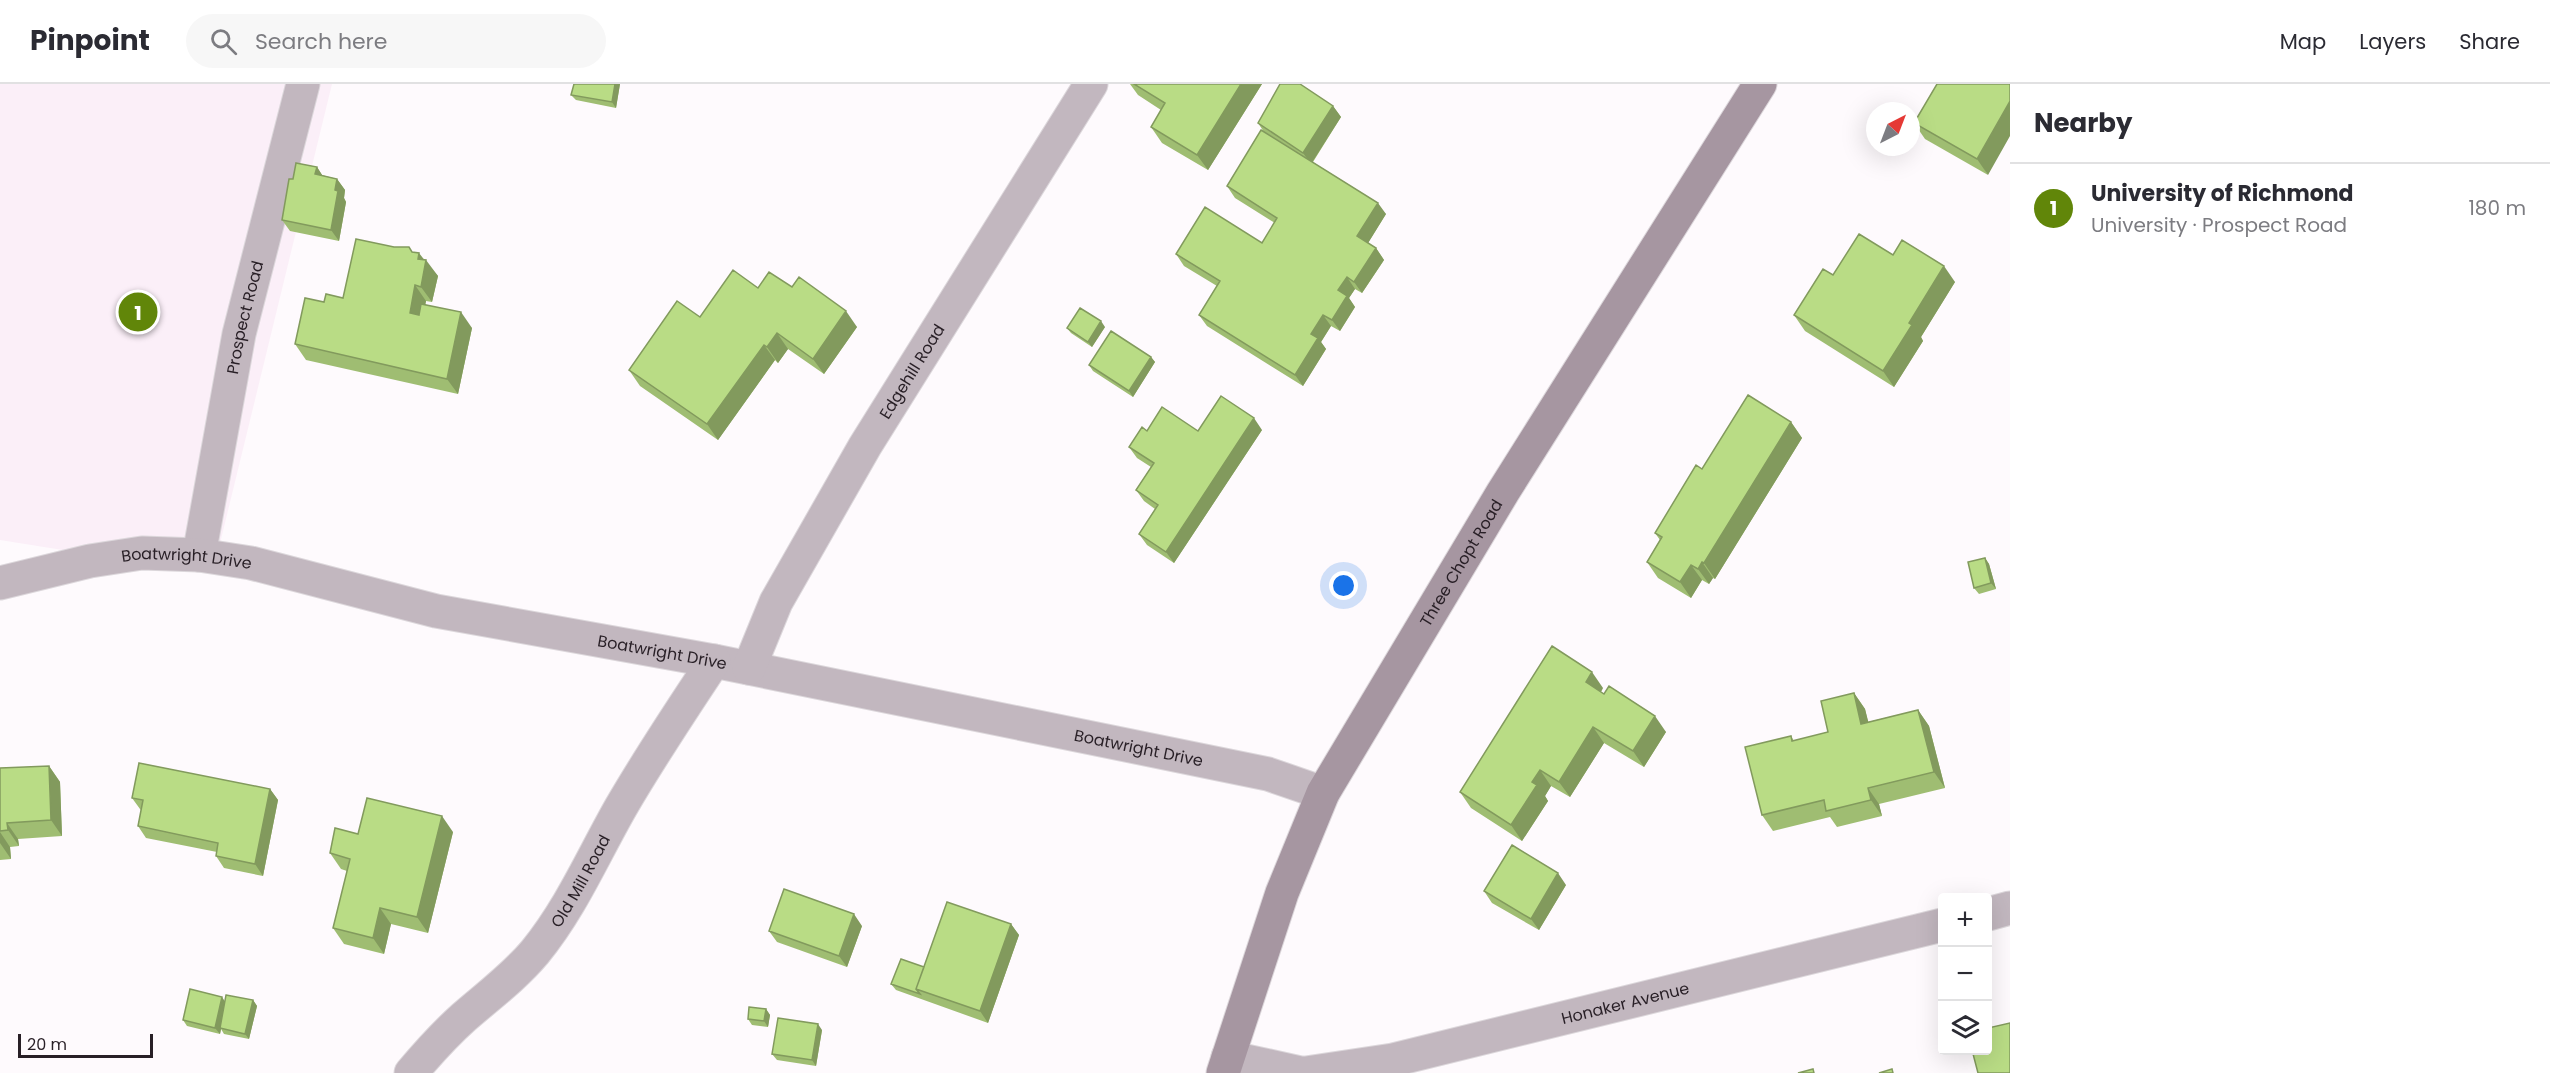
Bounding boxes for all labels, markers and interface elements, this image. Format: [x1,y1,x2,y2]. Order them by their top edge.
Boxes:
search box [186,14,606,68]
text: Pinpoint [30,21,150,60]
icon: search [207,25,240,58]
text: Search here [255,26,387,57]
text: Map [2280,27,2326,56]
text: Layers [2359,27,2426,56]
text: Share [2459,27,2520,56]
north arrow [1866,102,1920,156]
text: Nearby [2034,105,2132,141]
text: University of Richmond [2091,178,2353,209]
text: 1 [2050,194,2057,222]
text: 180 m [2468,194,2526,222]
text: University · Prospect Road [2091,211,2347,239]
street label: Prospect Road [221,258,269,376]
pin: 1 [118,290,158,334]
street label: Edgehill Road [874,320,950,423]
street label: Three Chopt Road [1414,495,1508,631]
street label: Boatwright Drive [120,542,253,575]
your location [1329,571,1358,600]
street label: Boatwright Drive [596,629,729,675]
street label: Boatwright Drive [1072,724,1205,773]
street label: Old Mill Road [545,831,616,932]
map controls [1938,893,1992,1055]
button: + [1938,893,1992,947]
button: − [1938,947,1992,1001]
street label: Honaker Avenue [1559,977,1692,1030]
button: layers [1938,1001,1992,1055]
scale bar [18,1031,153,1058]
text: 20 m [27,1033,67,1056]

